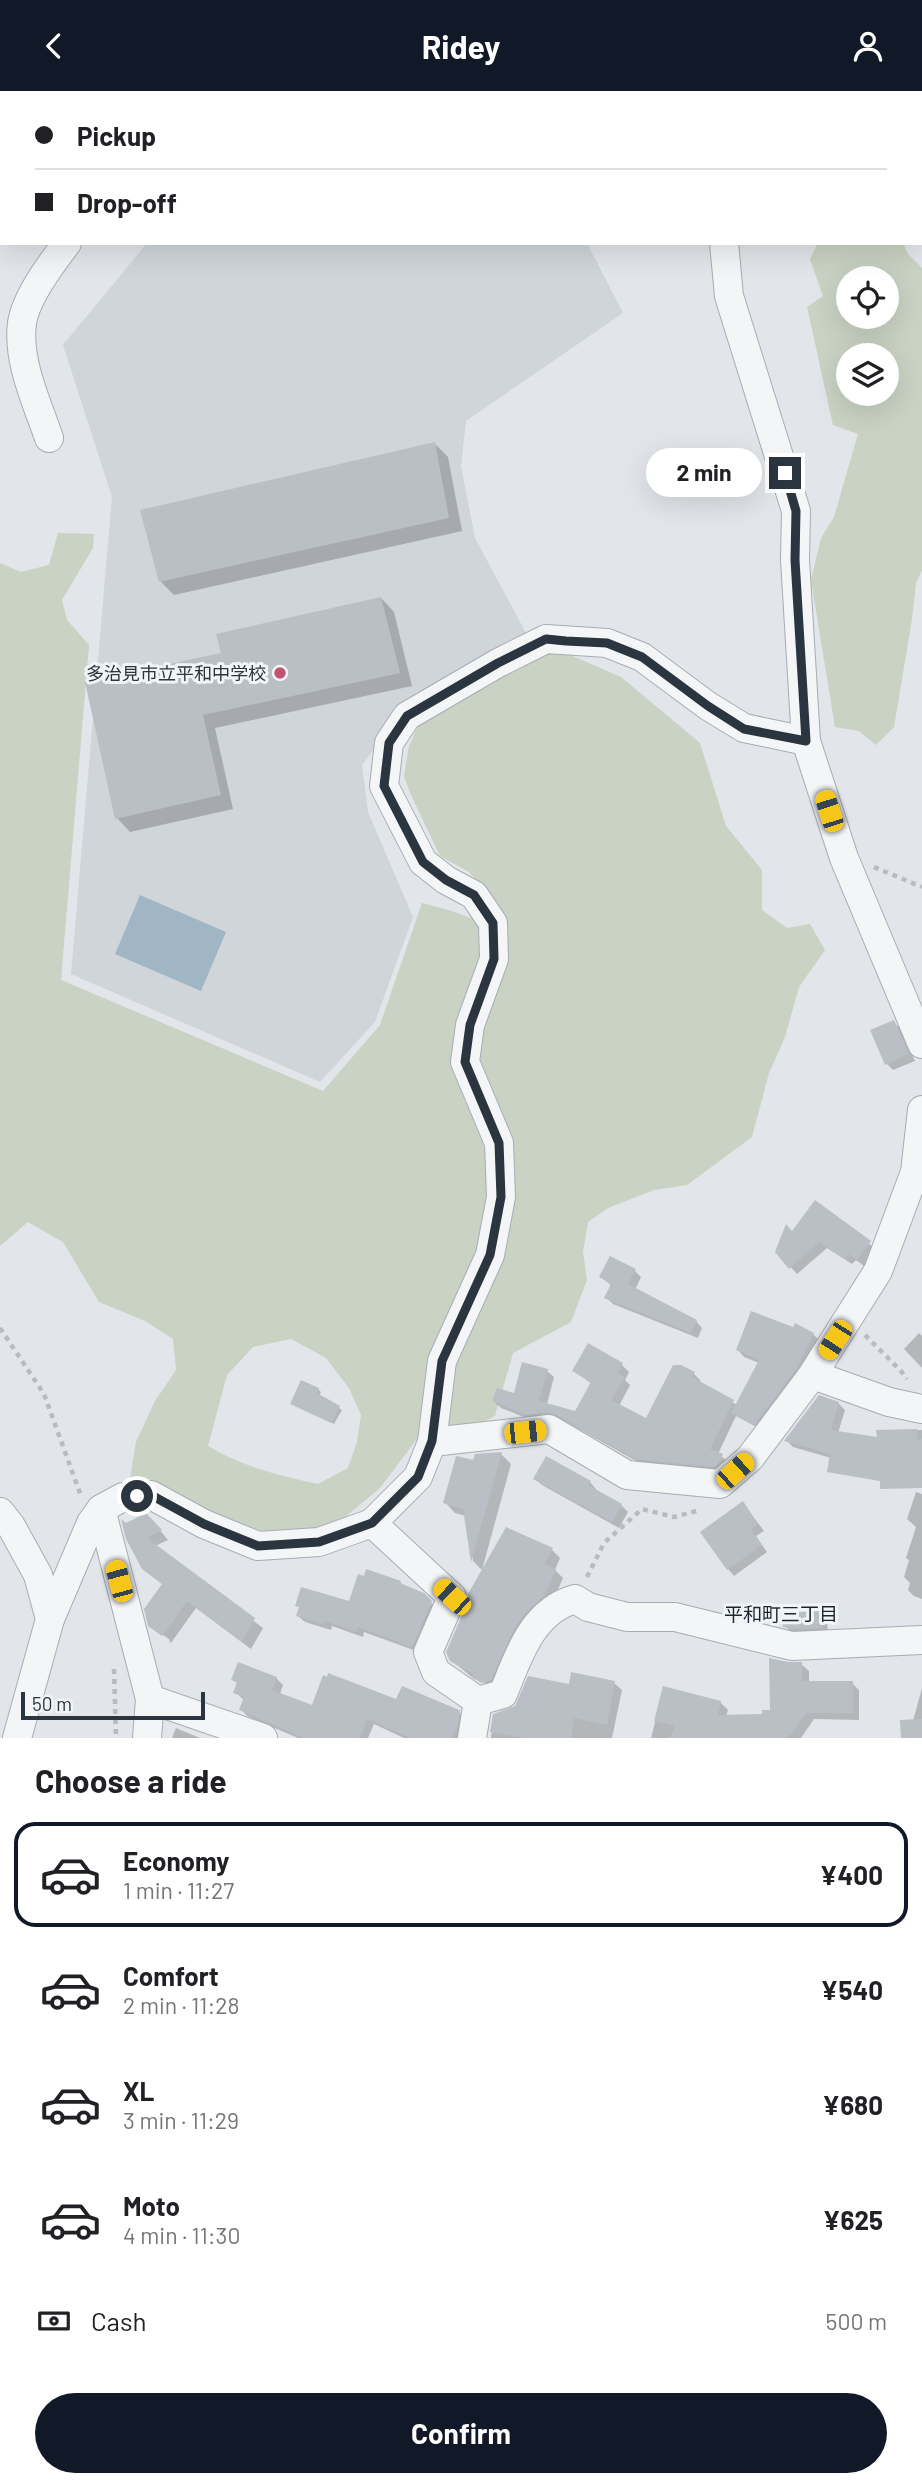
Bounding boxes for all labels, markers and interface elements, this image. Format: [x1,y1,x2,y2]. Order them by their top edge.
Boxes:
icon: back [35,27,73,65]
text: Ridey [422,27,500,65]
icon: person [849,27,887,65]
text: Pickup [77,120,156,151]
text: Drop-off [77,187,177,218]
map controls [836,266,899,406]
button: locate [836,266,899,329]
button: layers [836,343,899,406]
callout: 2 min [645,449,760,497]
route end [769,457,801,489]
text: 2 min [676,458,732,486]
place label: 多治見市立平和中学校 [86,662,266,684]
marker: 多治見市立平和中学校 [272,665,288,681]
car [813,788,846,834]
car [815,1317,856,1363]
car [504,1419,547,1445]
car [713,1449,758,1493]
route start [121,1480,153,1512]
car [104,1558,135,1604]
car [430,1575,475,1619]
district label: 平和町三丁目 [724,1602,838,1625]
scale bar [21,1689,205,1721]
text: 50 m [32,1692,72,1715]
text: Choose a ride [35,1761,227,1799]
icon: car [39,1843,102,1906]
text: Economy [123,1845,229,1876]
text: ¥400 [820,1859,883,1890]
text: 1 min · 11:27 [123,1876,234,1904]
icon: car [39,1958,102,2021]
text: Comfort [123,1960,219,1991]
text: ¥540 [821,1974,883,2005]
text: 2 min · 11:28 [123,1991,240,2019]
icon: car [39,2073,102,2136]
text: XL [123,2075,154,2106]
text: ¥680 [822,2089,883,2120]
text: 3 min · 11:29 [123,2106,239,2134]
icon: car [39,2188,102,2251]
text: Moto [123,2190,180,2221]
text: ¥625 [823,2204,883,2235]
text: 4 min · 11:30 [123,2221,240,2249]
icon: cash [35,2302,73,2340]
text: Cash [91,2305,146,2336]
text: 500 m [826,2307,887,2335]
button: Confirm [35,2393,887,2473]

